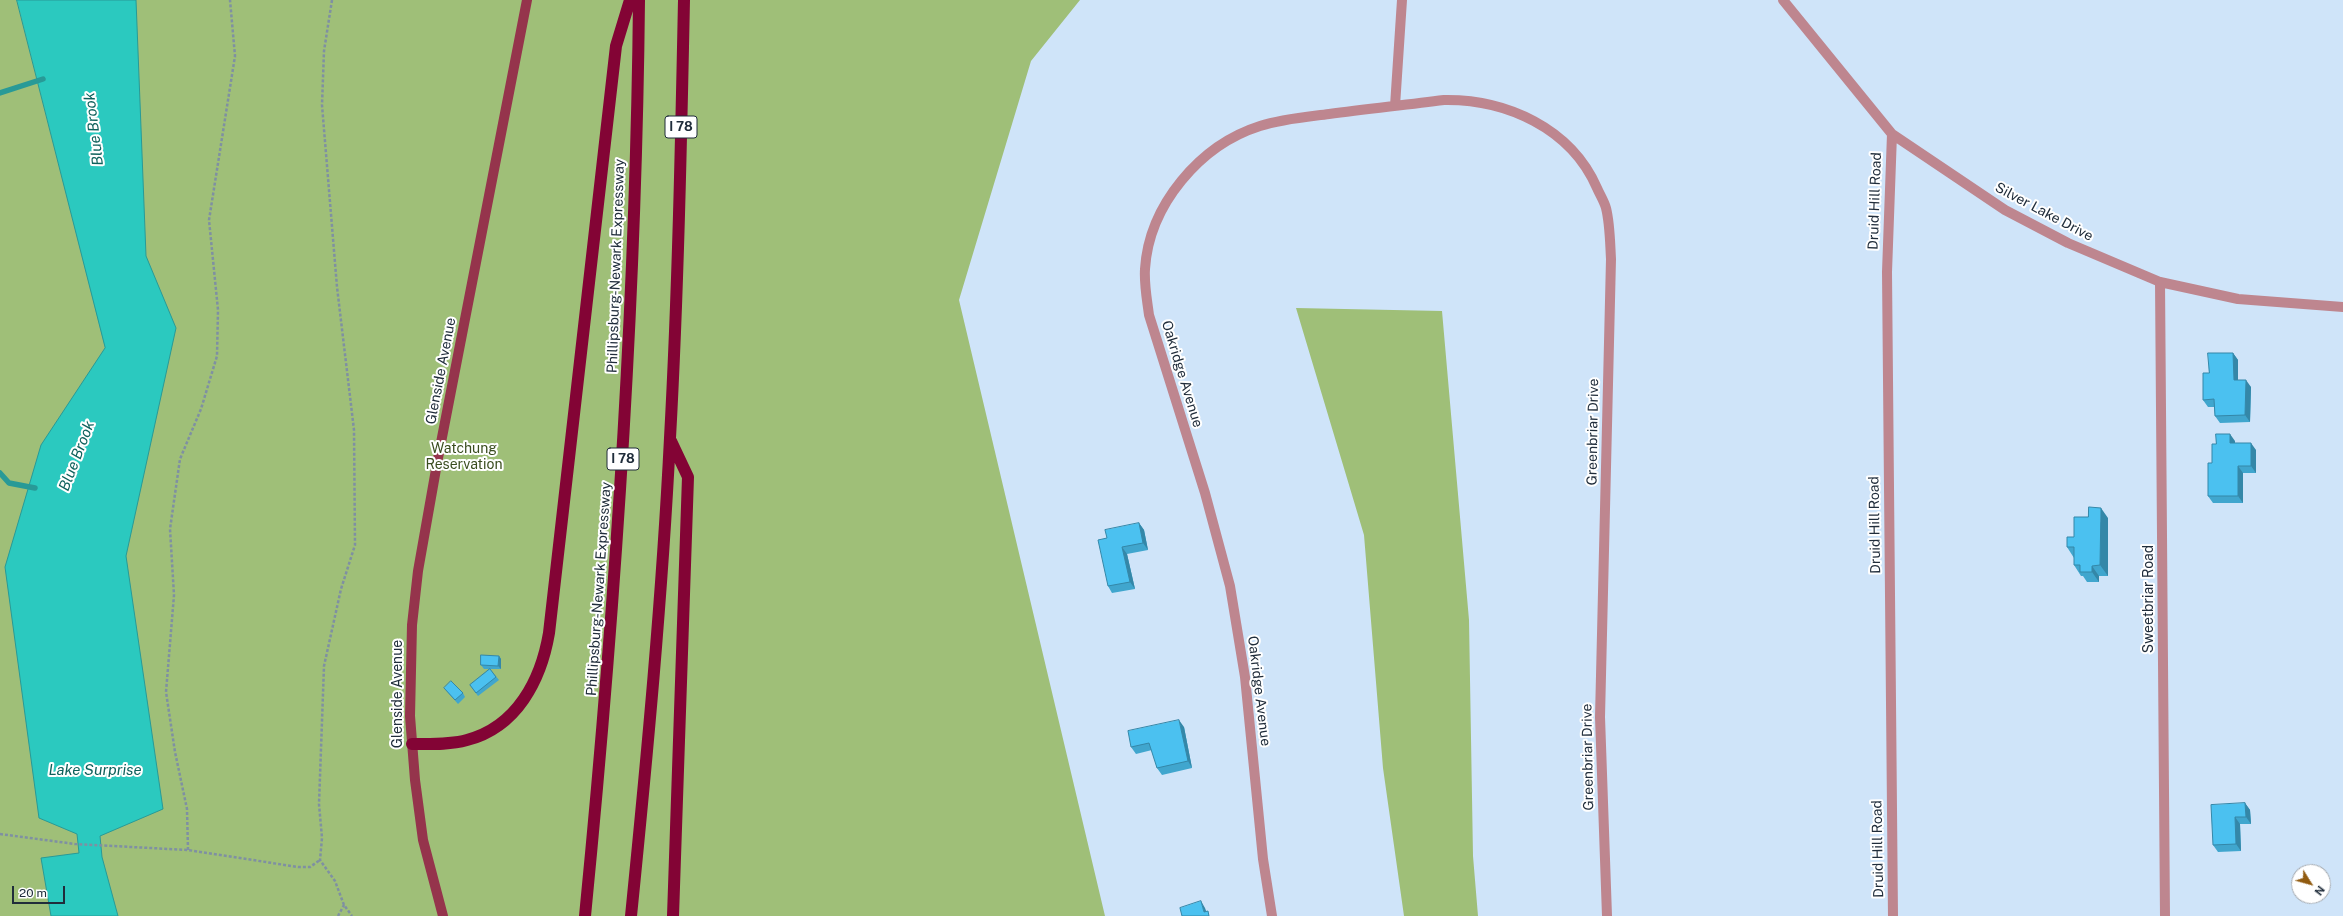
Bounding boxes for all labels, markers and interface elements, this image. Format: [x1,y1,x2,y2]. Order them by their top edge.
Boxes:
water label: Blue Brook [81,91,107,167]
road number: I 78 [665,116,697,138]
street label: Druid Hill Road [1865,152,1885,250]
street label: Phillipsburg-Newark Expressway [604,159,628,373]
street label: Silver Lake Drive [1992,179,2096,245]
street label: Glenside Avenue [422,316,460,426]
street label: Oakridge Avenue [1158,319,1206,429]
street label: Greenbriar Drive [1584,378,1602,486]
water label: Blue Brook [55,418,99,494]
park label: Watchung Reservation [425,441,503,474]
road number: I 78 [607,448,639,470]
street label: Druid Hill Road [1866,476,1884,574]
street label: Phillipsburg-Newark Expressway [583,482,615,696]
street label: Sweetbriar Road [2141,545,2157,653]
street label: Oakridge Avenue [1244,635,1274,747]
street label: Glenside Avenue [390,640,406,748]
street label: Greenbriar Drive [1579,703,1597,811]
water label: Lake Surprise [48,761,142,779]
street label: Druid Hill Road [1869,800,1887,898]
north arrow [2291,864,2331,904]
scale bar [14,878,67,904]
text: N [2312,884,2327,898]
text: 20 m [19,886,47,900]

